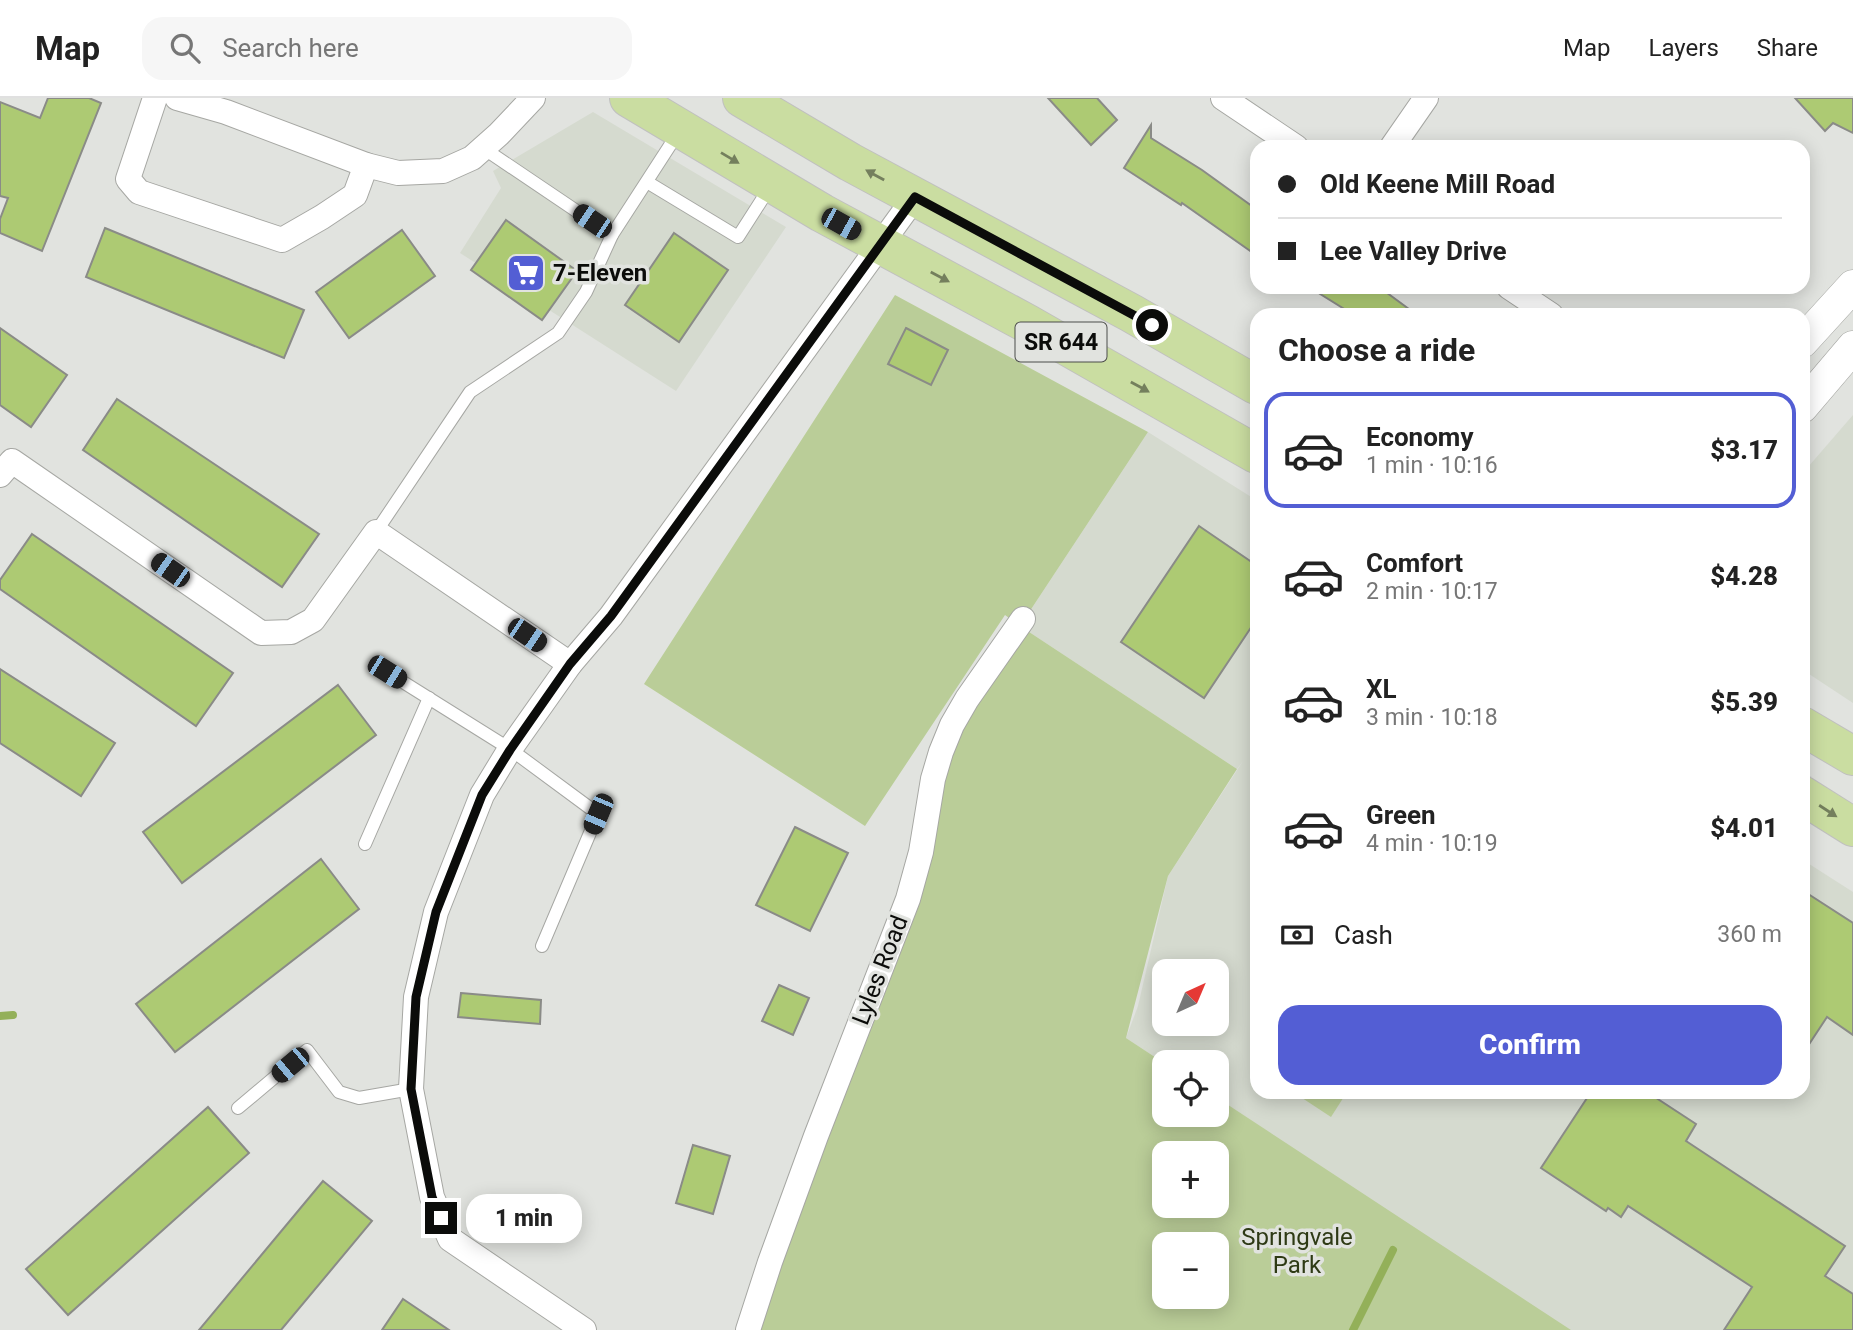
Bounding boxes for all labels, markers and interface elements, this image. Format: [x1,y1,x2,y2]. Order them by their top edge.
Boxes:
search box [142,17,632,80]
text: Map [35,29,100,68]
icon: search [166,29,204,67]
text: Search here [222,33,359,63]
text: Map [1563,34,1611,62]
text: Layers [1649,34,1719,62]
text: Share [1757,34,1818,62]
one-way arrow [720,152,739,165]
text: Old Keene Mill Road [1320,169,1555,199]
one-way arrow [864,170,884,182]
car [569,201,616,241]
car [818,205,865,243]
text: Lee Valley Drive [1320,236,1506,266]
supermarket icon: 7-Eleven [505,252,547,294]
place label: 7-Eleven [553,259,647,287]
one-way arrow [930,272,950,283]
route start [1136,309,1168,341]
road number: SR 644 [1016,322,1106,362]
text: Choose a ride [1278,331,1475,369]
one-way arrow [1130,381,1149,393]
icon: car [1282,419,1345,482]
text: Economy [1366,422,1473,452]
text: $3.17 [1710,435,1778,465]
text: 1 min · 10:16 [1366,452,1498,479]
icon: car [1282,545,1345,608]
text: Comfort [1366,548,1463,578]
car [147,549,194,591]
text: $4.28 [1710,561,1778,591]
text: 2 min · 10:17 [1366,578,1498,605]
car [504,615,551,655]
car [364,652,411,692]
icon: car [1282,671,1345,734]
text: XL [1366,674,1397,704]
text: $5.39 [1710,687,1778,717]
text: 3 min · 10:18 [1366,704,1498,731]
car [581,791,616,837]
icon: car [1282,797,1345,860]
text: Green [1366,800,1436,830]
one-way arrow [1818,804,1837,817]
text: $4.01 [1710,813,1778,843]
text: 4 min · 10:19 [1366,830,1498,857]
street label: Lyles Road [846,911,914,1029]
icon: cash [1278,916,1316,954]
text: Cash [1334,920,1393,950]
text: 360 m [1717,921,1782,948]
north arrow [1152,959,1228,1036]
map controls [1152,959,1229,1309]
button: Confirm [1278,1005,1782,1085]
car [268,1043,313,1087]
button: locate [1152,1050,1229,1127]
button: + [1152,1141,1229,1218]
callout: 1 min [466,1194,581,1242]
route end [425,1202,457,1234]
text: 1 min [495,1205,553,1232]
park label: Springvale Park [1241,1223,1353,1279]
button: − [1152,1232,1229,1309]

